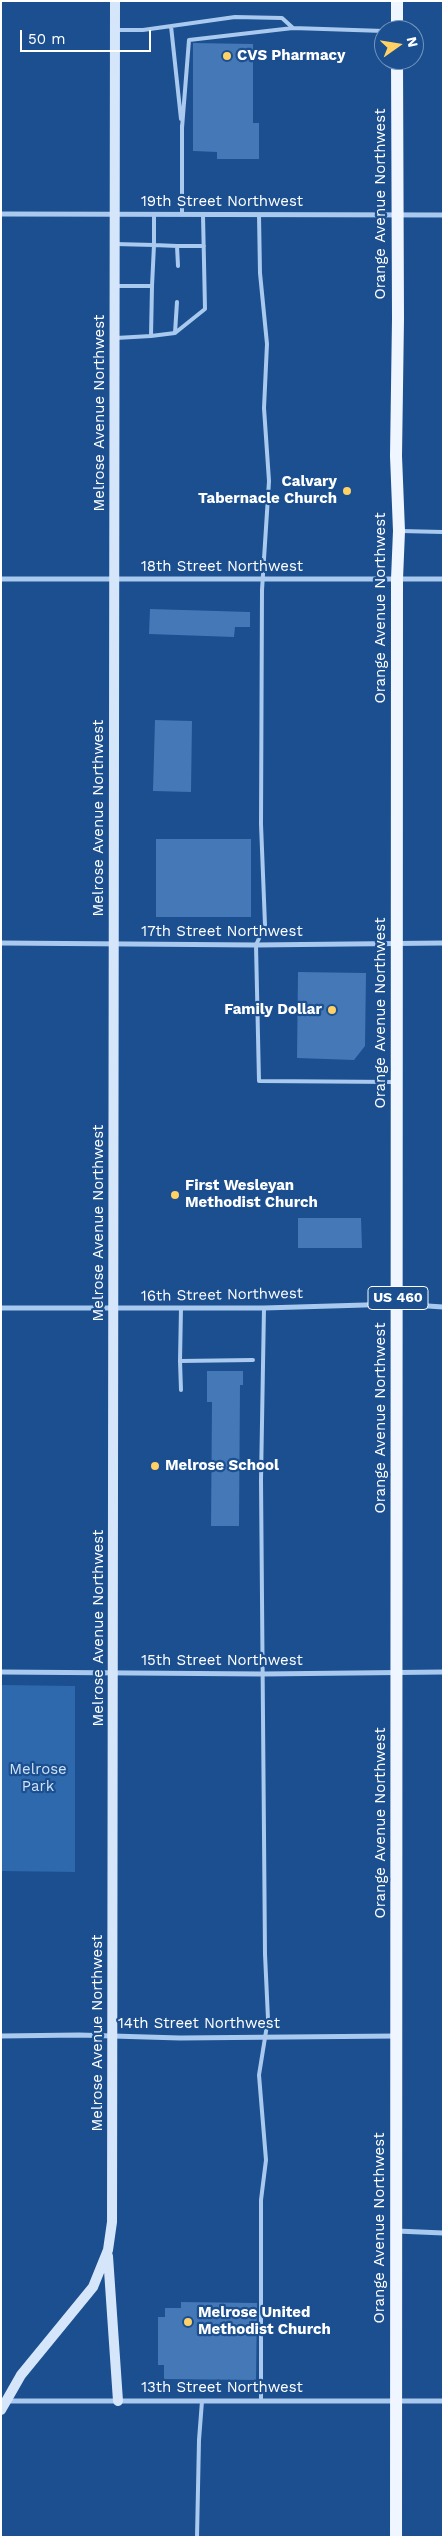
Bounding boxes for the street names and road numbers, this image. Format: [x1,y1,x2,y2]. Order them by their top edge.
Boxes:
street label: Orange Avenue Northwest [372,109,390,299]
street label: 19th Street Northwest [141,193,303,211]
street label: Melrose Avenue Northwest [91,315,109,511]
street label: Orange Avenue Northwest [372,513,390,703]
street label: 18th Street Northwest [141,558,303,576]
street label: Melrose Avenue Northwest [90,720,108,916]
street label: Orange Avenue Northwest [372,918,390,1108]
street label: 17th Street Northwest [141,923,303,941]
street label: Melrose Avenue Northwest [90,1125,108,1321]
street label: 16th Street Northwest [141,1285,303,1305]
road number: US 460 [368,1286,428,1310]
street label: Orange Avenue Northwest [372,1323,390,1513]
street label: Melrose Avenue Northwest [90,1530,108,1726]
street label: 15th Street Northwest [141,1652,303,1670]
street label: Orange Avenue Northwest [372,1728,390,1918]
street label: Melrose Avenue Northwest [89,1935,107,2131]
street label: 14th Street Northwest [118,2015,280,2033]
street label: Orange Avenue Northwest [371,2133,389,2323]
street label: 13th Street Northwest [141,2379,303,2397]

